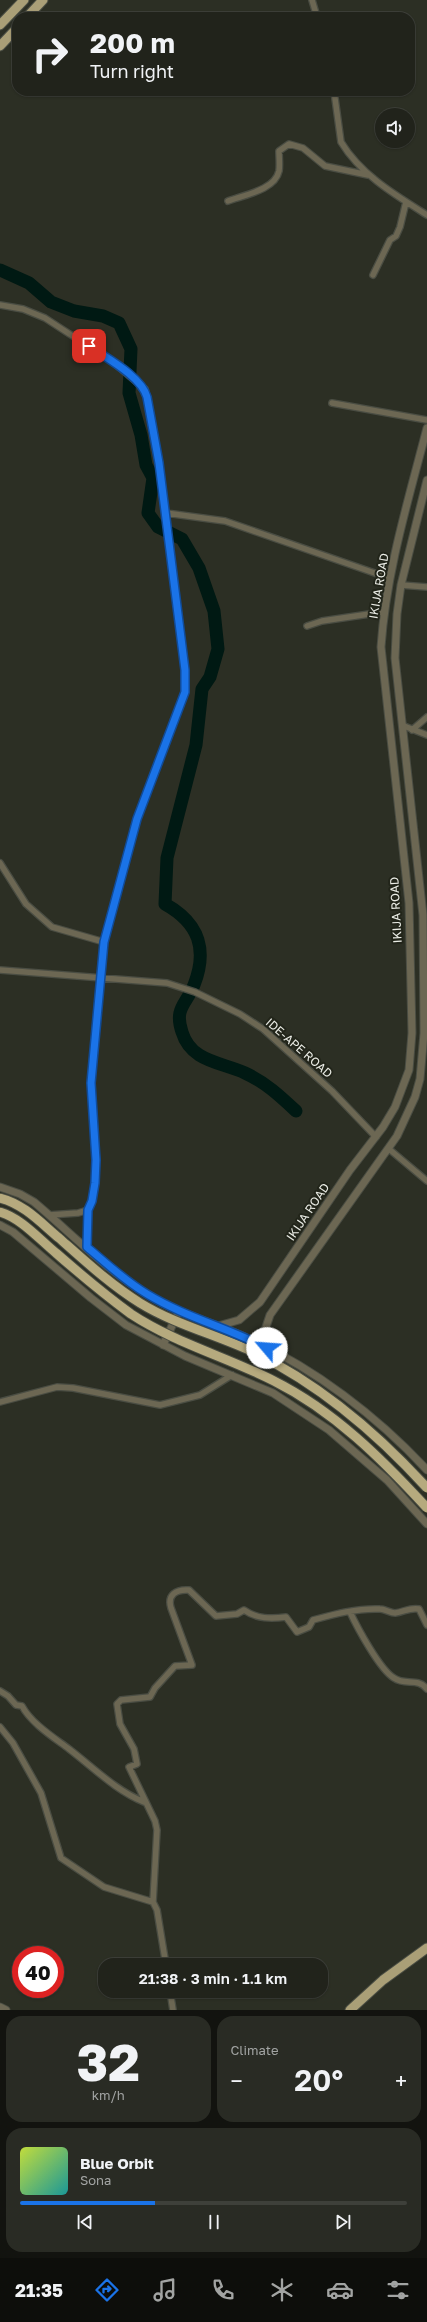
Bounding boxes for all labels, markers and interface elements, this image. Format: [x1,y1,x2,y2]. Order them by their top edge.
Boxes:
text: 200 m [90,26,175,59]
icon: right [24,28,76,80]
text: Turn right [90,60,174,82]
map controls [375,108,415,148]
button: sound [375,108,415,148]
pin [72,329,106,363]
icon: arrive [78,335,100,357]
street label: IKIJA ROAD [365,552,392,620]
street label: IKIJA ROAD [386,876,405,944]
street label: IDE-APE ROAD [263,1015,336,1081]
street label: IKIJA ROAD [283,1180,332,1243]
position arrow [246,1327,288,1369]
speed limit sign: 40 [12,1946,64,1998]
text: 21:38 · 3 min · 1.1 km [139,1969,287,1987]
text: 32 [77,2030,140,2092]
text: Climate [231,2042,278,2058]
text: 20° [294,2062,343,2098]
text: − [231,2067,243,2094]
text: + [395,2067,407,2094]
text: km/h [92,2087,125,2103]
text: Blue Orbit [80,2154,154,2172]
text: Sona [80,2172,111,2188]
icon: previous [74,2211,96,2233]
icon: pause [203,2211,225,2233]
icon: next [332,2211,354,2233]
icon: directions [93,2276,121,2304]
icon: music [151,2276,179,2304]
icon: phone [209,2276,237,2304]
icon: climate [268,2276,296,2304]
icon: car [326,2276,354,2304]
icon: filters [384,2276,412,2304]
text: 21:35 [15,2279,63,2301]

